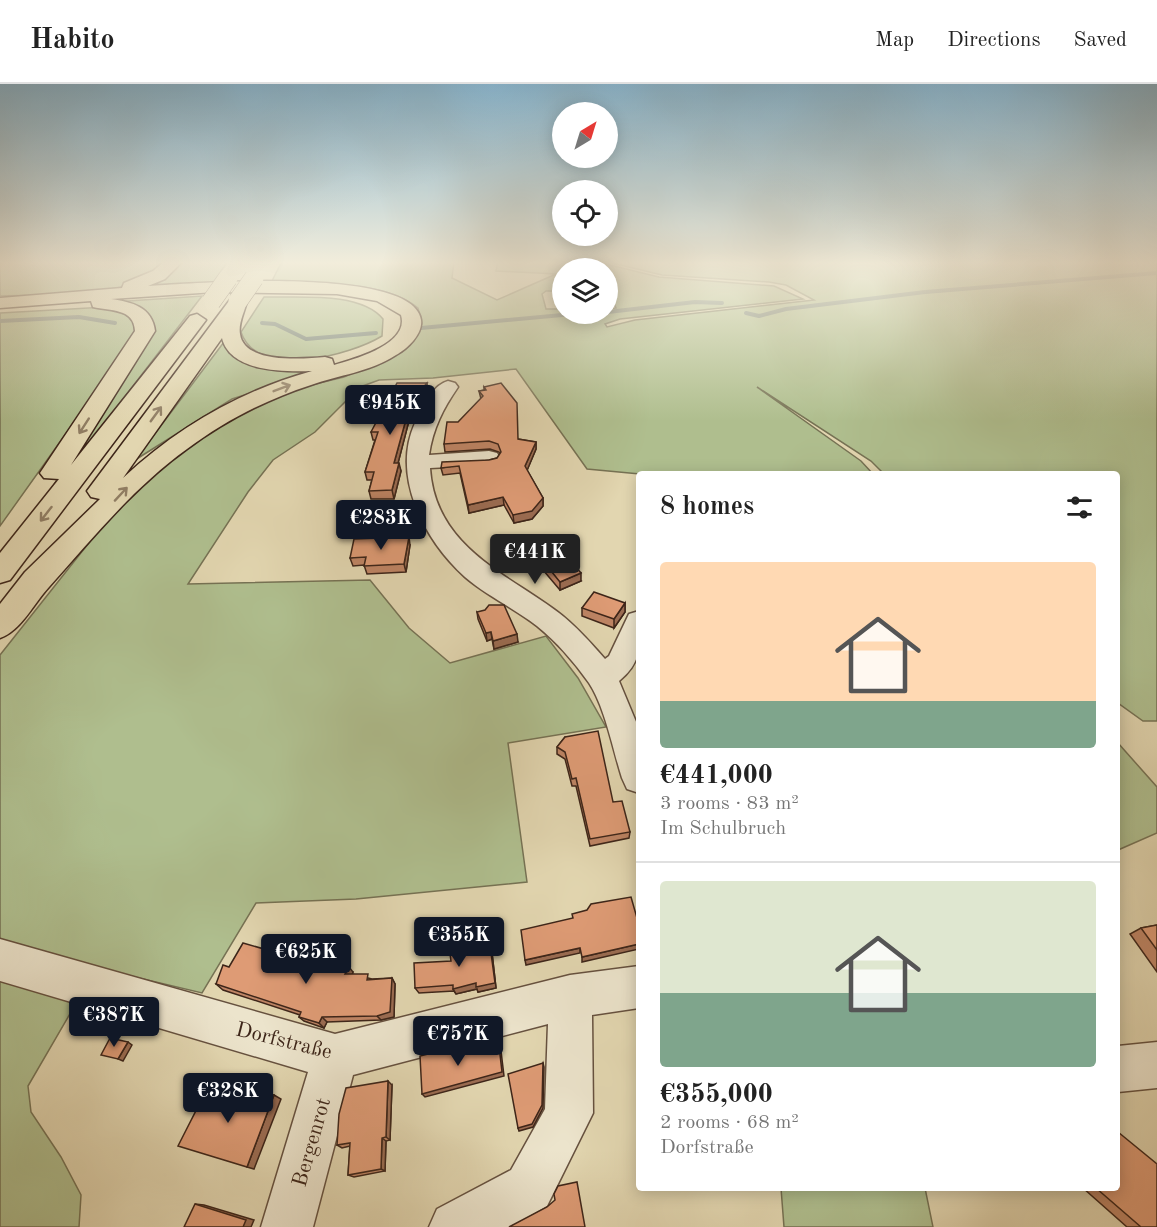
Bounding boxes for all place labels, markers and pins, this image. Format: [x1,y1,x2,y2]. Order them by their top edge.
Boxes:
pin: €945K [348,385,432,436]
pin: €283K [339,500,423,551]
pin: €441K [493,534,577,585]
pin: €355K [417,917,501,968]
pin: €625K [264,934,348,985]
pin: €387K [72,997,156,1048]
pin: €757K [416,1016,500,1067]
pin: €328K [186,1073,270,1124]

